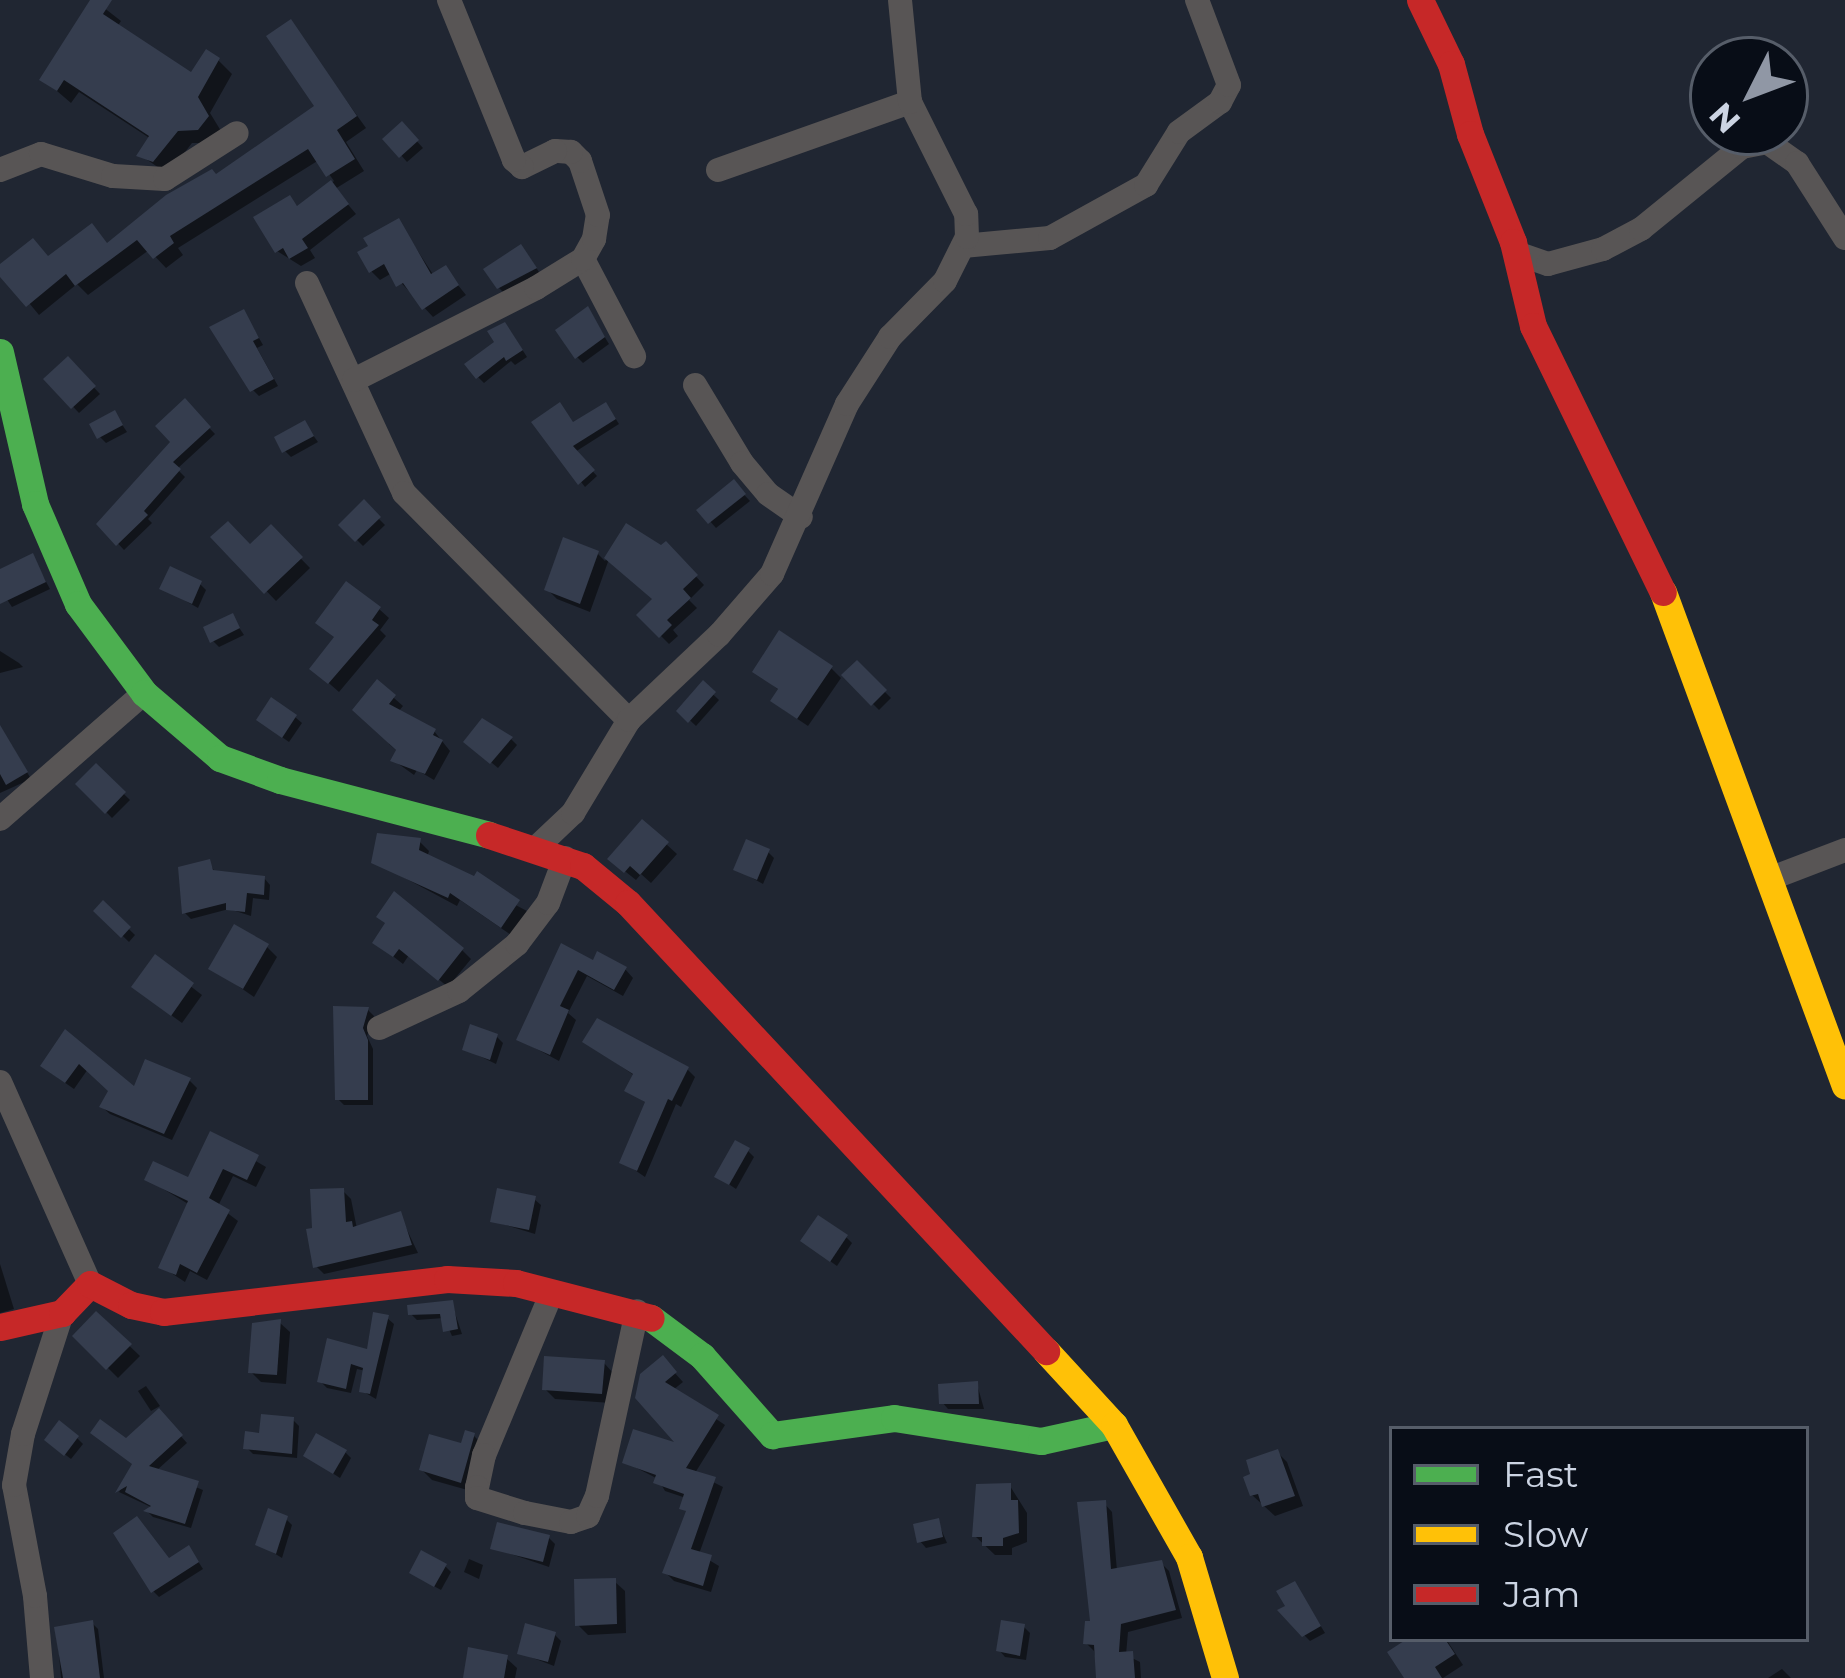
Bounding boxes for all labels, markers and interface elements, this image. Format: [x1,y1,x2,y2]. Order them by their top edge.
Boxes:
north arrow [1689,36,1809,156]
text: N [1701,95,1748,141]
legend [1389,1426,1809,1642]
text: Fast [1503,1452,1578,1496]
text: Slow [1503,1512,1589,1556]
text: Jam [1503,1572,1580,1616]

